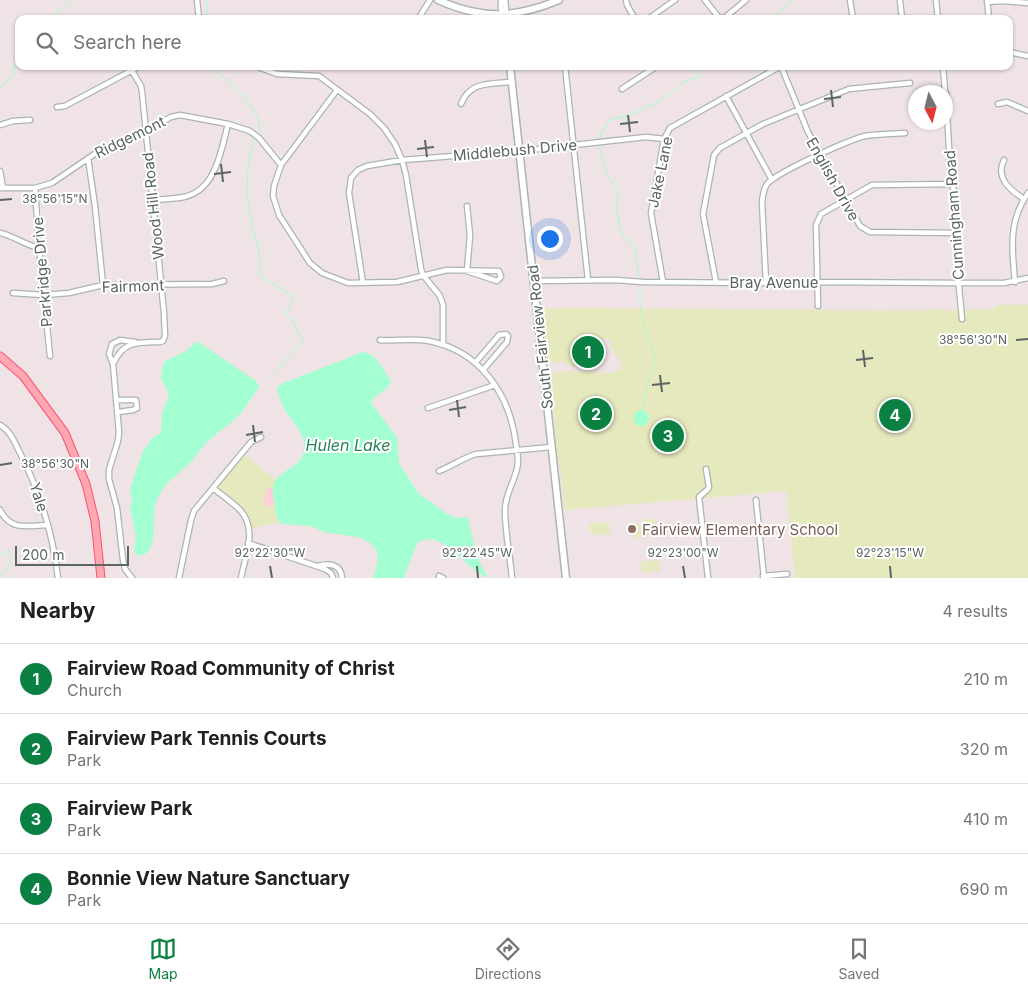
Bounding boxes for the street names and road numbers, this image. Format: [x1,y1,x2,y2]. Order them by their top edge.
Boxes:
street label: Ridgemont [92,112,169,162]
street label: English Drive [802,134,864,224]
street label: Middlebush Drive [452,135,578,165]
street label: Jake Lane [643,135,677,209]
street label: Cunningham Road [940,149,968,281]
street label: Wood Hill Road [138,151,168,261]
street label: Parkridge Drive [28,216,56,328]
street label: South Fairview Road [523,264,557,410]
street label: Bray Avenue [729,273,819,292]
street label: Fairmont [102,275,165,297]
street label: Yale [25,480,53,514]

